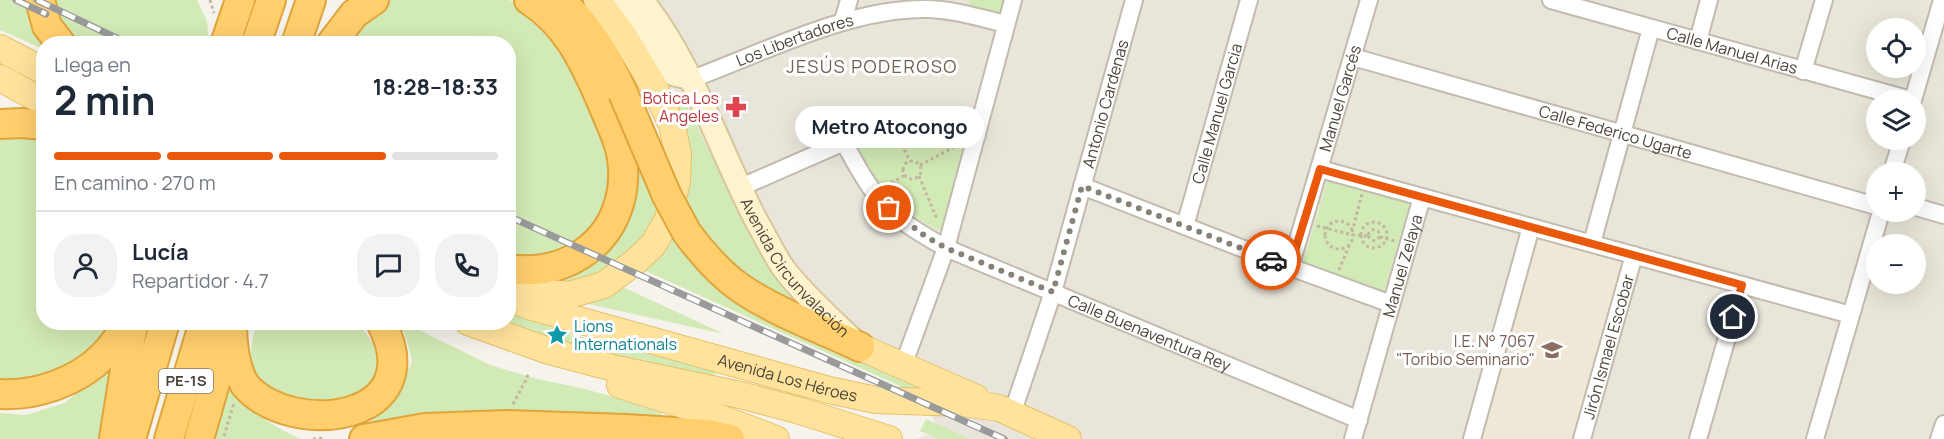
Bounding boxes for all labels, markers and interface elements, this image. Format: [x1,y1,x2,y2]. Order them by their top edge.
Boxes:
street label: Los Libertadores [733,9,856,71]
map controls [1866,18,1926,294]
button: locate [1866,18,1926,78]
street label: Calle Manuel Arias [1664,22,1800,79]
street label: Antonio Cardenas [1077,37,1134,171]
street label: Calle Manuel Garcia [1187,41,1247,186]
street label: Manuel Garcés [1314,42,1366,154]
text: Llega en [54,51,131,78]
district label: JESÚS PODEROSO [786,54,958,78]
text: 18:28–18:33 [373,72,498,102]
text: 2 min [54,73,155,127]
place label: Botica Los Angeles [643,87,719,127]
button: layers [1866,90,1926,150]
pharmacy icon: Botica Los Angeles [724,95,748,119]
street label: Calle Federico Ugarte [1537,100,1695,164]
callout: Metro Atocongo [794,106,984,148]
text: Metro Atocongo [811,113,968,140]
button: + [1866,162,1926,222]
text: En camino · 270 m [54,169,216,196]
pin [863,182,914,233]
icon: bag [872,191,905,224]
street label: Avenida Circunvalación [735,194,854,342]
street label: Manuel Zelaya [1377,212,1427,320]
courier [1241,230,1301,290]
button: person [54,234,117,297]
button: chat [357,234,420,297]
button: phone [435,234,498,297]
button: − [1866,234,1926,294]
text: Lucía [132,237,189,267]
icon: car [1255,244,1288,277]
text: Repartidor · 4.7 [132,267,269,294]
street label: Jirón Ismael Escobar [1577,271,1639,422]
street label: Calle Buenaventura Rey [1065,289,1235,377]
pin [1707,291,1758,342]
icon: home [1716,300,1749,333]
place label: Lions Internationals [574,315,677,355]
place icon: Lions Internationals [545,323,569,347]
place label: I.E. N° 7067 "Toribio Seminario" [1396,330,1535,370]
school or university icon: I.E. N° 7067 "Toribio Seminario" [1540,338,1564,362]
street label: Avenida Los Héroes [715,349,859,407]
road number: PE-1S [159,369,213,393]

